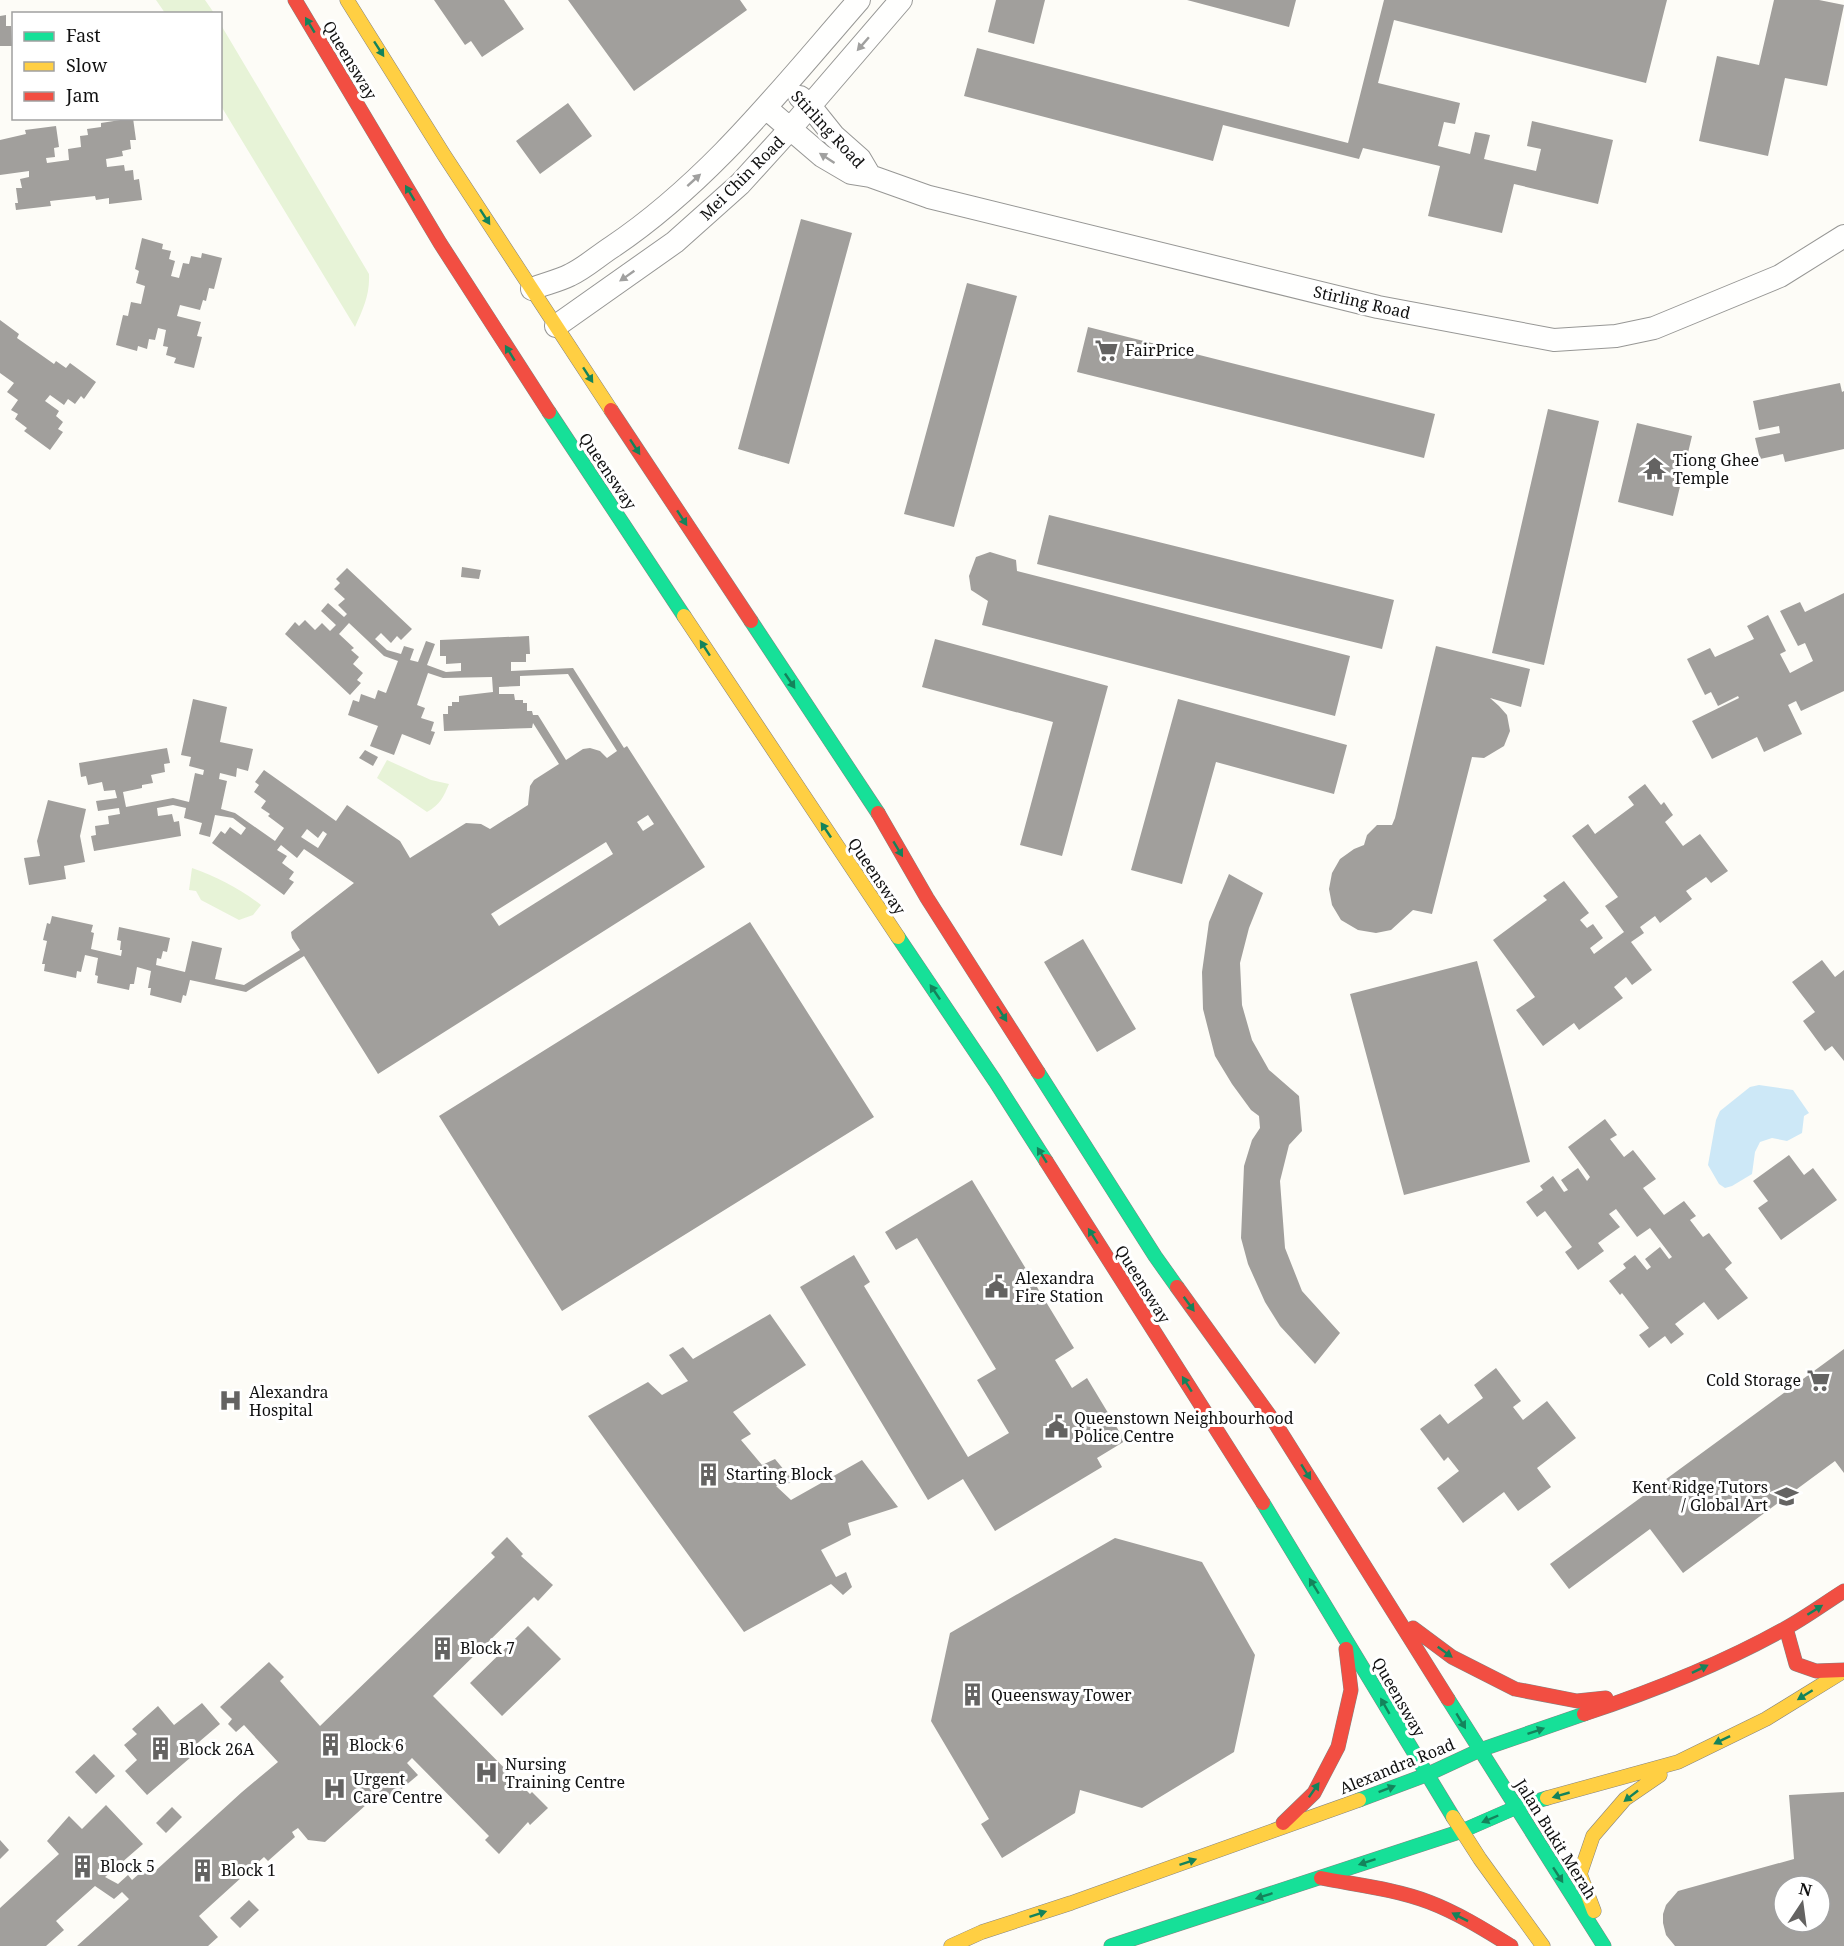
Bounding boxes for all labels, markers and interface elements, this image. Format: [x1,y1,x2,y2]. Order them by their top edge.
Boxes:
legend [12,12,222,120]
one-way arrow [305,17,316,33]
street label: Queensway [318,17,383,104]
text: Fast [66,23,101,47]
one-way arrow [856,36,869,52]
one-way arrow [373,41,384,57]
text: Slow [66,53,108,77]
text: Jam [65,83,100,107]
street label: Stirling Road [786,85,870,173]
street label: Mei Chin Road [695,131,789,225]
one-way arrow [819,153,835,164]
one-way arrow [686,174,701,187]
one-way arrow [405,185,416,201]
one-way arrow [479,209,490,225]
one-way arrow [620,270,636,282]
street label: Stirling Road [1311,280,1413,324]
supermarket icon: FairPrice [1094,337,1120,363]
place label: FairPrice [1125,339,1194,361]
one-way arrow [505,345,516,361]
one-way arrow [582,367,593,383]
street label: Queensway [574,428,642,515]
one-way arrow [629,439,640,455]
place label: Tiong Ghee Temple [1673,449,1759,489]
temple icon: Tiong Ghee Temple [1642,456,1668,482]
one-way arrow [676,510,687,527]
one-way arrow [699,640,710,656]
one-way arrow [784,672,796,688]
one-way arrow [821,822,832,838]
street label: Queensway [843,833,911,920]
one-way arrow [893,841,904,857]
one-way arrow [929,984,941,1000]
one-way arrow [996,1006,1007,1022]
one-way arrow [1036,1147,1047,1163]
one-way arrow [1088,1228,1099,1244]
street label: Queensway [1110,1241,1176,1328]
place label: Alexandra Fire Station [1015,1267,1103,1307]
public building icon: Alexandra Fire Station [984,1274,1010,1300]
one-way arrow [1183,1295,1195,1311]
supermarket icon: Cold Storage [1806,1367,1832,1393]
place label: Cold Storage [1706,1369,1801,1391]
one-way arrow [1181,1375,1192,1392]
place label: Alexandra Hospital [249,1381,328,1421]
hospital icon: Alexandra Hospital [218,1388,244,1414]
place label: Queenstown Neighbourhood Police Centre [1074,1407,1294,1447]
public building icon: Queenstown Neighbourhood Police Centre [1043,1414,1069,1440]
building icon: Starting Block [695,1461,721,1487]
place label: Starting Block [726,1463,833,1485]
one-way arrow [1300,1464,1311,1480]
place label: Kent Ridge Tutors / Global Art [1632,1476,1768,1516]
school or university icon: Kent Ridge Tutors / Global Art [1773,1483,1799,1509]
one-way arrow [1308,1578,1319,1594]
one-way arrow [1807,1604,1823,1615]
building icon: Block 7 [429,1635,455,1661]
place label: Block 7 [460,1637,515,1659]
one-way arrow [1436,1646,1452,1658]
street label: Queensway [1367,1653,1431,1742]
one-way arrow [1692,1665,1709,1674]
building icon: Queensway Tower [960,1682,986,1708]
place label: Queensway Tower [991,1684,1132,1706]
one-way arrow [1797,1689,1813,1700]
one-way arrow [1380,1698,1391,1714]
one-way arrow [1455,1713,1466,1729]
one-way arrow [1527,1726,1545,1736]
building icon: Block 6 [318,1732,344,1758]
street label: Alexandra Road [1336,1733,1458,1799]
place label: Block 6 [349,1734,404,1756]
building icon: Block 26A [148,1736,174,1762]
one-way arrow [1714,1736,1731,1745]
place label: Block 26A [179,1738,255,1760]
place label: Nursing Training Centre [505,1753,625,1793]
hospital icon: Nursing Training Centre [474,1760,500,1786]
place label: Urgent Care Centre [353,1768,443,1808]
street label: Jalan Bukit Merah [1510,1774,1602,1903]
hospital icon: Urgent Care Centre [322,1775,348,1801]
one-way arrow [1308,1782,1319,1798]
one-way arrow [1378,1784,1396,1793]
one-way arrow [1623,1789,1638,1801]
one-way arrow [1552,1790,1570,1800]
one-way arrow [1480,1814,1498,1824]
building icon: Block 5 [69,1853,95,1879]
place label: Block 5 [100,1855,155,1877]
one-way arrow [1179,1856,1197,1866]
building icon: Block 1 [190,1857,216,1883]
one-way arrow [1358,1858,1376,1868]
place label: Block 1 [221,1859,276,1881]
one-way arrow [1553,1867,1564,1883]
north arrow [1772,1874,1832,1934]
text: N [1797,1877,1814,1902]
one-way arrow [1255,1892,1273,1901]
one-way arrow [1029,1909,1047,1918]
one-way arrow [1451,1912,1468,1922]

